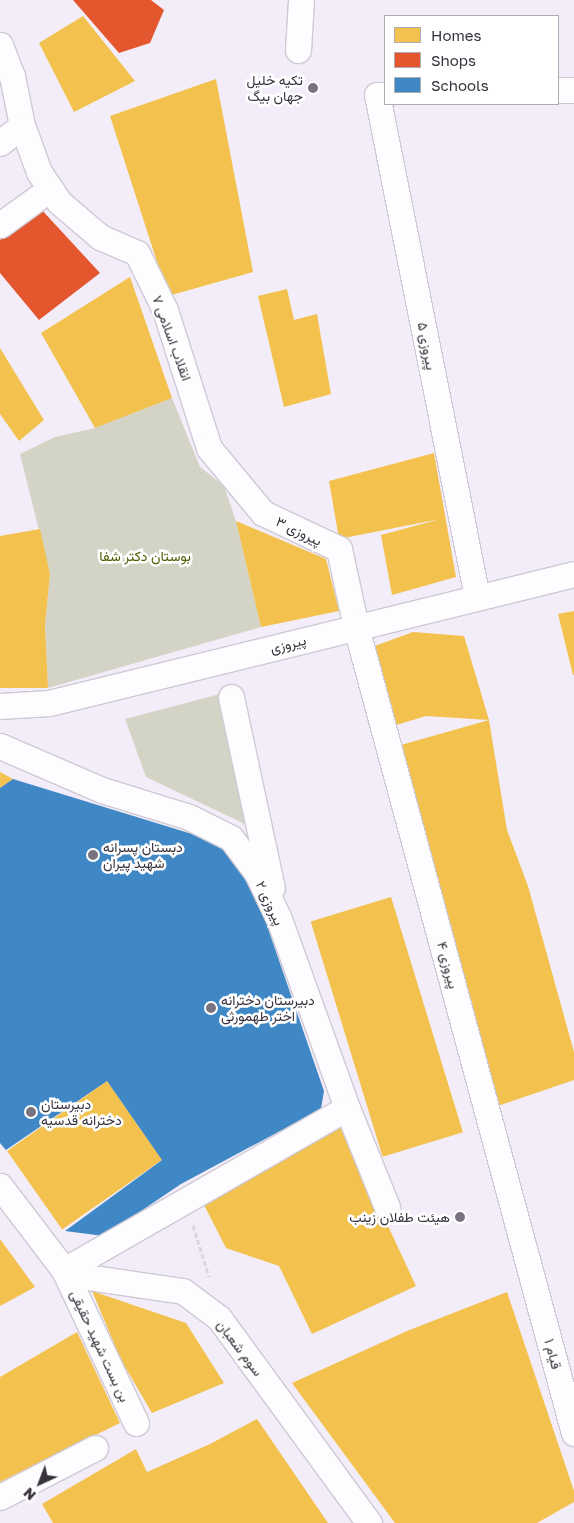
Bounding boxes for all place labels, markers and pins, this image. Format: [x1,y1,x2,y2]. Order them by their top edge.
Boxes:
place label: تکیه خلیل جهان بیگ [247,72,303,104]
marker: تکیه خلیل جهان بیگ [307,82,319,94]
place label: دبستان پسرانه شهید پیران [103,839,183,872]
marker: دبستان پسرانه شهید پیران [87,849,99,861]
place label: دبیرستان دخترانه اختر طهمورثی [221,992,315,1024]
marker: دبیرستان دخترانه اختر طهمورثی [205,1002,217,1014]
place label: دبیرستان دخترانه قدسیه [41,1096,122,1128]
marker: دبیرستان دخترانه قدسیه [25,1106,37,1118]
place label: هیئت طفلان زینب [349,1209,450,1225]
marker: هیئت طفلان زینب [454,1211,466,1223]

